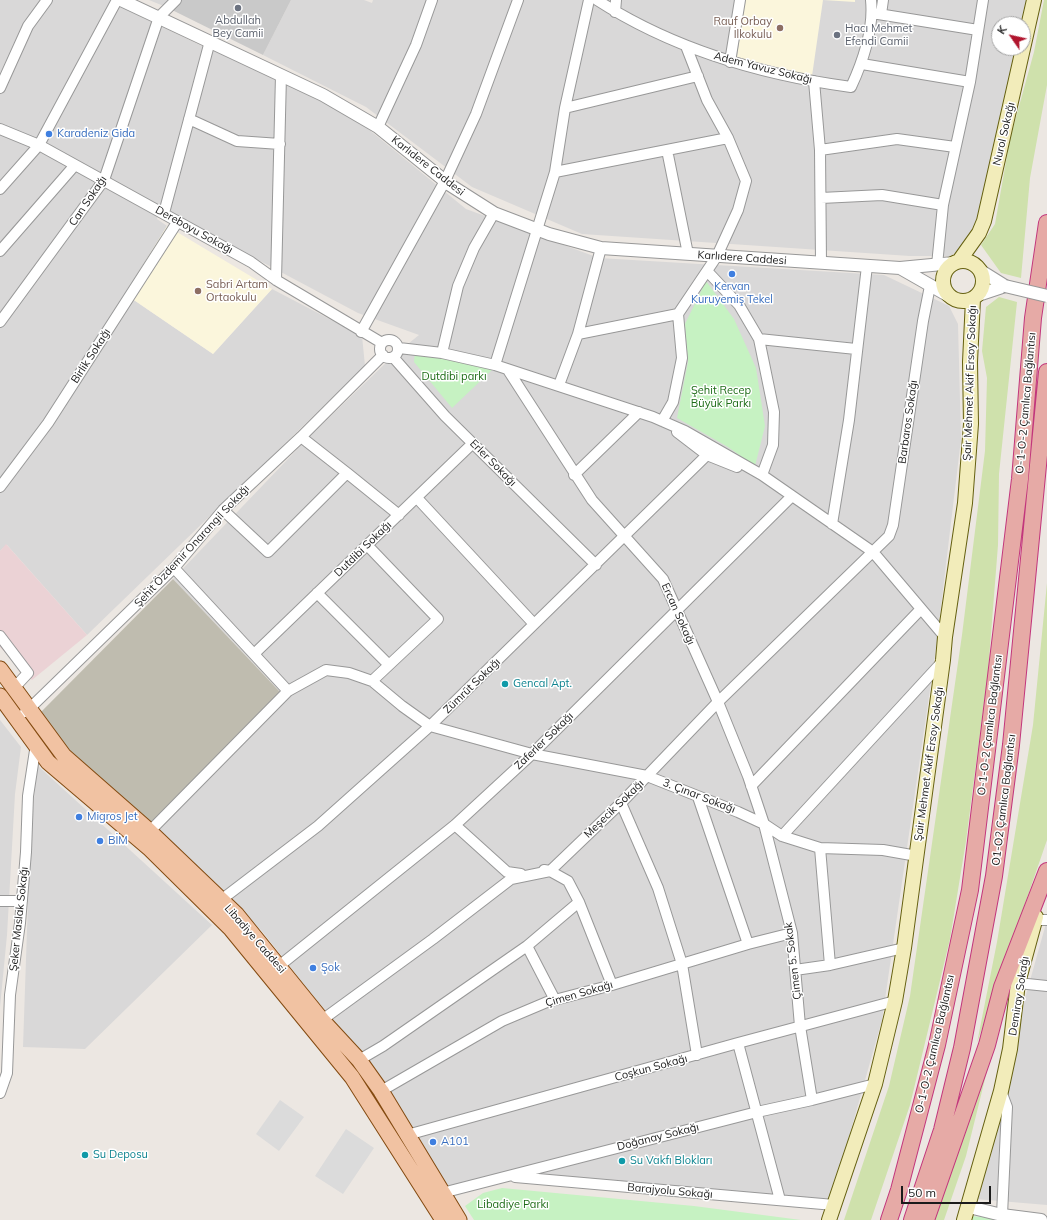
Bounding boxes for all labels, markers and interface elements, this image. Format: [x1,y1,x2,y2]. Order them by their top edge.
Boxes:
marker: Abdullah Bey Camii [233,3,243,13]
place label: Abdullah Bey Camii [213,14,263,40]
place label: Rauf Orbay İlkokulu [713,15,772,41]
north arrow [991,16,1031,56]
place label: Hacı Mehmet Efendi Camii [845,22,912,48]
marker: Rauf Orbay İlkokulu [775,23,785,33]
text: K [994,23,1010,37]
marker: Hacı Mehmet Efendi Camii [832,30,842,40]
street label: Adem Yavuz Sokağı [712,49,814,87]
street label: Nurol Sokağı [990,101,1018,167]
place label: Karadeniz Gida [57,127,135,141]
marker: Karadeniz Gida [44,129,54,139]
street label: Karlıdere Caddesi [389,133,467,199]
street label: Can Sokağı [66,173,110,229]
street label: Dereboyu Sokağı [153,203,235,257]
street label: Karlıdere Caddesi [697,248,787,268]
marker: Kervan Kuruyemiş Tekel [727,269,737,279]
place label: Sabri Artam Ortaokulu [206,278,268,304]
place label: Kervan Kuruyemiş Tekel [691,280,773,306]
marker: Sabri Artam Ortaokulu [193,286,203,296]
street label: Şair Mehmet Akif Ersoy Sokağı [961,305,979,461]
street label: Birlik Sokağı [68,326,114,386]
street label: O-1-O-2 Çamlıca Bağlantısı [1013,332,1039,474]
park label: Dutdibi parkı [421,370,487,384]
street label: Barbaros Sokağı [896,379,920,465]
park label: Şehit Recep Büyük Parkı [691,384,751,410]
street label: Erler Sokağı [467,437,519,489]
street label: Şehit Özdemir Onarangil Sokağı [132,482,252,610]
street label: Dutdibi Sokağı [332,518,394,580]
street label: Ercan Sokağı [658,581,698,647]
street label: O-1-O-2 Çamlıca Bağlantısı [975,654,1005,796]
street label: Zümrüt Sokağı [441,656,503,716]
place label: Gencal Apt. [513,677,572,691]
marker: Gencal Apt. [500,679,510,689]
street label: Şair Mehmet Akif Ersoy Sokağı [912,686,946,842]
street label: Zaferler Sokağı [512,710,576,772]
street label: O1-O2 Çamlıca Bağlantısı [989,733,1019,867]
street label: 3. Çınar Sokağı [661,776,737,816]
street label: Meşecik Sokağı [581,777,647,841]
place label: Migros Jet [87,810,138,824]
marker: Migros Jet [74,812,84,822]
place label: BİM [108,834,128,848]
marker: BİM [95,836,105,846]
street label: Şeker Maslak Sokağı [7,866,31,972]
street label: Libadiye Caddesi [222,902,288,976]
street label: Çimen 5. Sokak [782,921,804,1001]
street label: Demiray Sokağı [1006,955,1032,1037]
place label: Şok [321,961,340,975]
marker: Şok [308,963,318,973]
street label: O-1-O-2 Çamlıca Bağlantısı [913,973,957,1115]
street label: Çimen Sokağı [544,978,614,1010]
street label: Coşkun Sokağı [613,1052,689,1084]
street label: Doğanay Sokağı [616,1120,700,1154]
place label: A101 [441,1135,469,1149]
marker: A101 [428,1137,438,1147]
place label: Su Deposu [93,1148,148,1162]
marker: Su Deposu [80,1150,90,1160]
place label: Su Vakfı Blokları [630,1154,712,1168]
marker: Su Vakfı Blokları [617,1156,627,1166]
scale bar [903,1178,993,1204]
street label: Barajyolu Sokağı [627,1181,713,1201]
text: 50 m [908,1185,936,1200]
park label: Libadiye Parkı [477,1198,549,1212]

